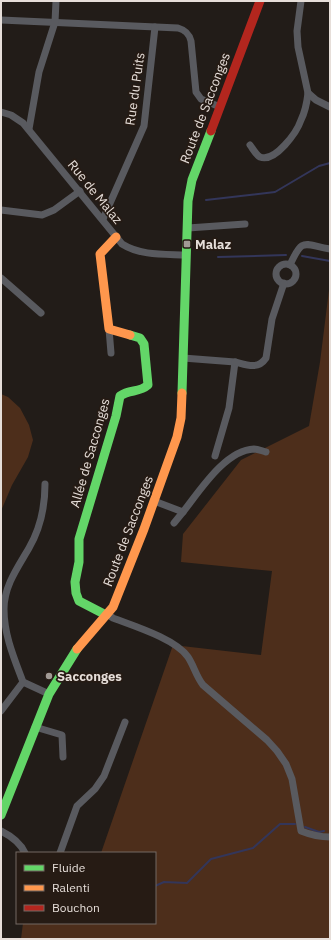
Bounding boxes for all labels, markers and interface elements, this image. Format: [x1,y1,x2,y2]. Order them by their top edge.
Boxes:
street label: Route de Sacconges [176,50,234,166]
street label: Rue du Puits [121,52,149,126]
street label: Rue de Malaz [64,156,126,228]
place label: Malaz [195,236,231,253]
marker: Malaz [182,239,192,249]
street label: Allée de Sacconges [66,396,114,510]
street label: Route de Sacconges [99,473,157,589]
place label: Sacconges [57,668,122,685]
marker: Sacconges [44,671,54,681]
legend [16,852,156,924]
text: Fluide [52,860,86,875]
text: Ralenti [52,880,90,895]
text: Bouchon [52,900,100,915]

